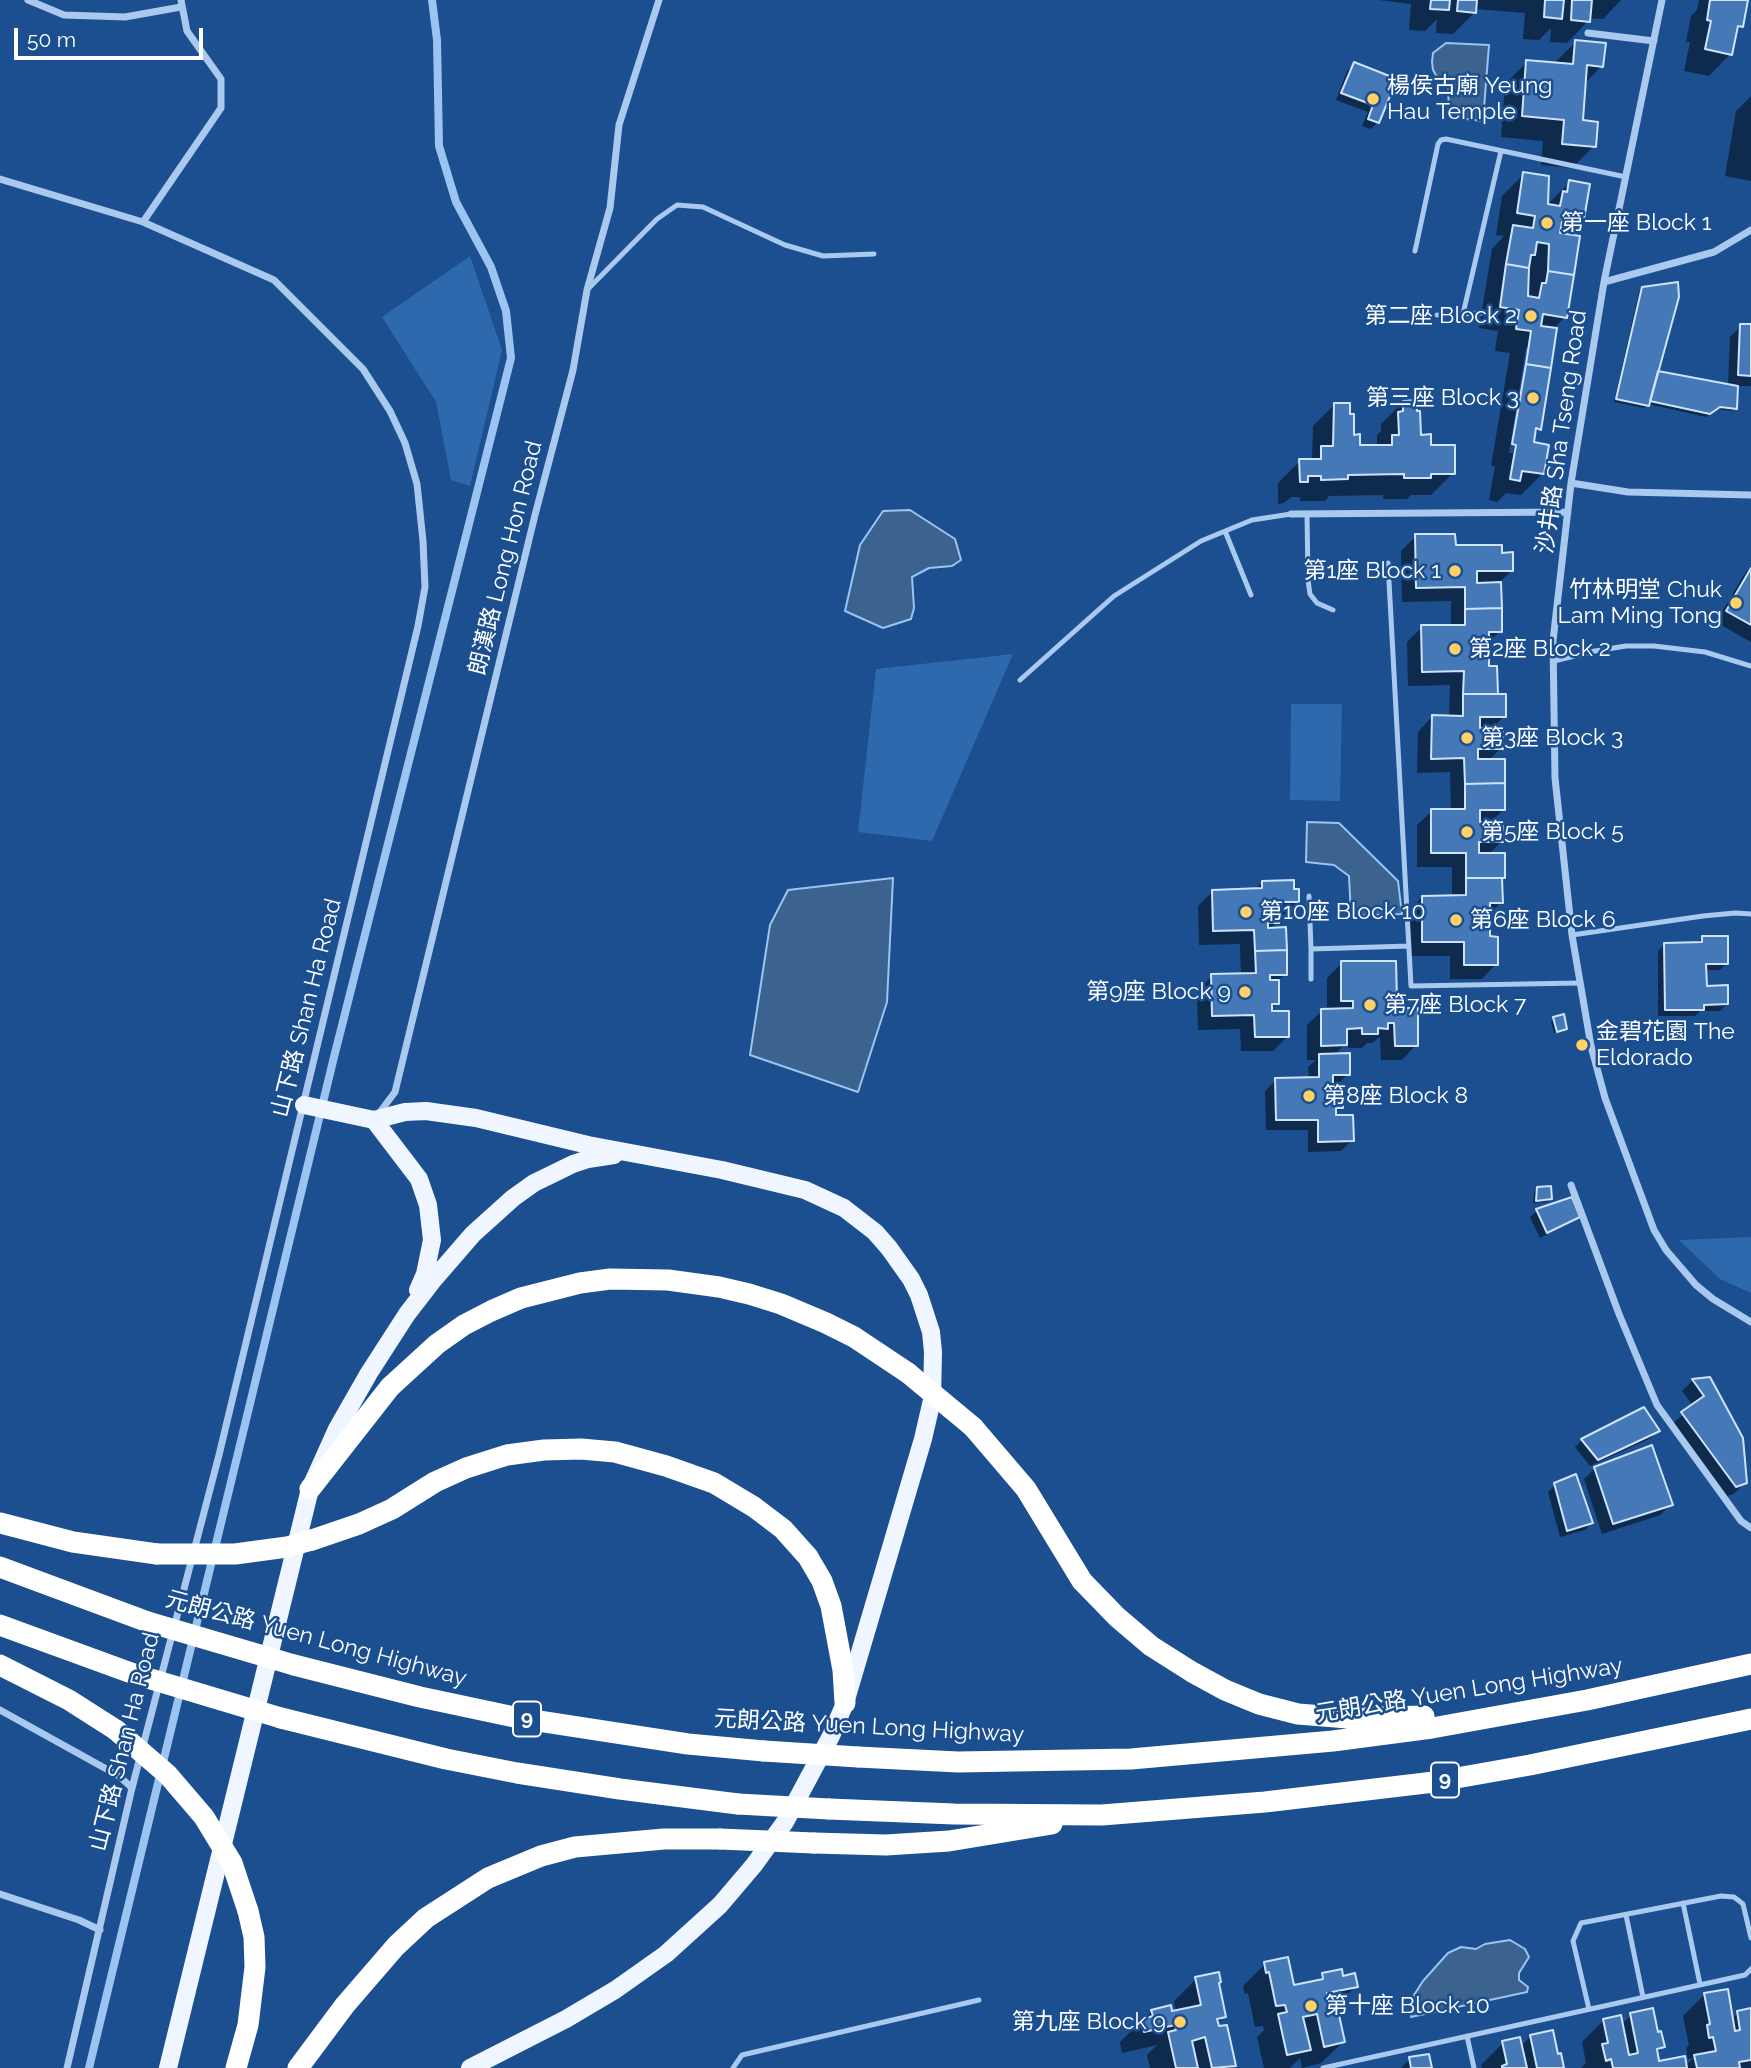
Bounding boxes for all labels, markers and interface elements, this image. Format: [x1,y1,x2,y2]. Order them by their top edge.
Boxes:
scale bar [18,14,206,58]
text: 50 m [27,27,76,52]
place label: 楊侯古廟 Yeung Hau Temple [1387,72,1553,126]
marker: 楊侯古廟 Yeung Hau Temple [1365,91,1381,107]
place label: 第一座 Block 1 [1561,209,1712,237]
marker: 第一座 Block 1 [1539,215,1555,231]
place label: 第二座 Block 2 [1364,302,1517,330]
marker: 第二座 Block 2 [1523,308,1539,324]
street label: 沙井路 Sha Tseng Road [1531,309,1593,555]
place label: 第三座 Block 3 [1366,384,1519,412]
marker: 第三座 Block 3 [1525,390,1541,406]
street label: 朗漢路 Long Hon Road [464,438,548,678]
place label: 第1座 Block 1 [1304,557,1441,585]
marker: 第1座 Block 1 [1447,563,1463,579]
place label: 竹林明堂 Chuk Lam Ming Tong [1558,576,1722,630]
marker: 竹林明堂 Chuk Lam Ming Tong [1728,595,1744,611]
place label: 第2座 Block 2 [1469,635,1611,663]
marker: 第2座 Block 2 [1447,641,1463,657]
place label: 第3座 Block 3 [1481,724,1623,752]
marker: 第3座 Block 3 [1459,730,1475,746]
place label: 第5座 Block 5 [1481,818,1624,846]
marker: 第5座 Block 5 [1459,824,1475,840]
street label: 山下路 Shan Ha Road [266,896,348,1120]
place label: 第10座 Block 10 [1260,898,1426,926]
marker: 第10座 Block 10 [1238,904,1254,920]
place label: 第6座 Block 6 [1470,906,1616,934]
marker: 第6座 Block 6 [1448,912,1464,928]
place label: 第9座 Block 9 [1086,978,1231,1006]
marker: 第9座 Block 9 [1237,984,1253,1000]
place label: 第7座 Block 7 [1384,991,1526,1019]
marker: 第7座 Block 7 [1362,997,1378,1013]
place label: 金碧花園 The Eldorado [1596,1018,1735,1072]
marker: 金碧花園 The Eldorado [1574,1037,1590,1053]
place label: 第8座 Block 8 [1323,1082,1468,1110]
marker: 第8座 Block 8 [1301,1088,1317,1104]
street label: 元朗公路 Yuen Long Highway [162,1585,470,1693]
street label: 山下路 Shan Ha Road [84,1630,166,1854]
street label: 元朗公路 Yuen Long Highway [1313,1652,1625,1728]
road number: 9 [513,1702,541,1736]
street label: 元朗公路 Yuen Long Highway [713,1705,1025,1749]
road number: 9 [1431,1762,1459,1798]
place label: 第十座 Block 10 [1325,1992,1490,2020]
marker: 第十座 Block 10 [1303,1998,1319,2014]
place label: 第九座 Block 9 [1012,2008,1166,2036]
marker: 第九座 Block 9 [1172,2014,1188,2030]

